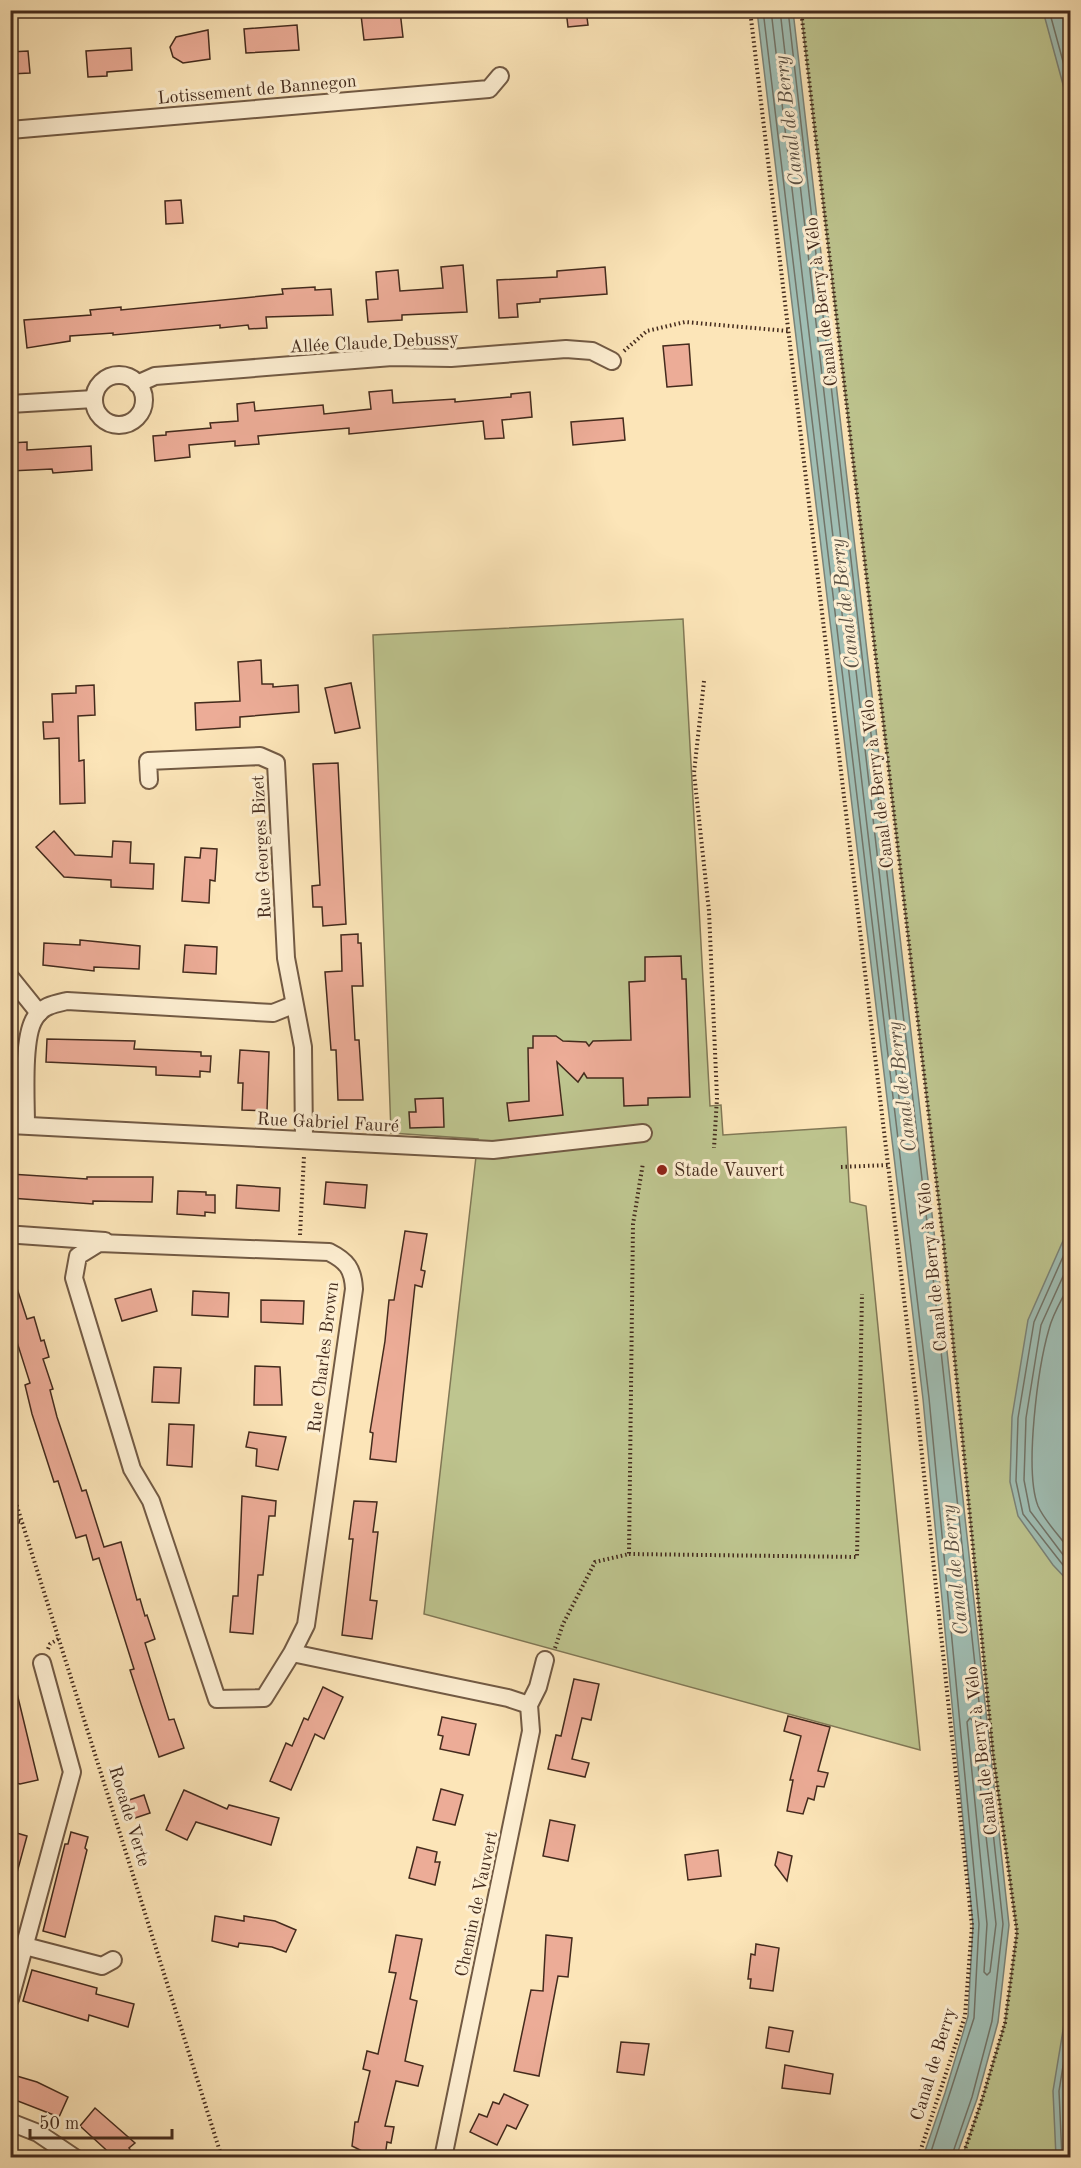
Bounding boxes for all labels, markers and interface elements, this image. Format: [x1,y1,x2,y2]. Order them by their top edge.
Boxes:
water label: Canal de Berry [772,54,808,187]
street label: Lotissement de Bannegon [157,72,358,108]
street label: Canal de Berry à Vélo [803,216,841,388]
street label: Allée Claude Debussy [289,330,460,356]
water label: Canal de Berry [828,537,864,670]
street label: Canal de Berry à Vélo [859,698,897,870]
street label: Rue Georges Bizet [249,775,275,919]
water label: Canal de Berry [885,1020,921,1153]
street label: Rue Gabriel Fauré [256,1110,400,1136]
place label: Stade Vauvert [674,1162,785,1180]
marker: Stade Vauvert [655,1163,669,1177]
street label: Canal de Berry à Vélo [915,1181,951,1353]
street label: Rue Charles Brown [306,1280,342,1434]
water label: Canal de Berry [939,1503,973,1636]
street label: Canal de Berry à Vélo [963,1665,1001,1837]
street label: Rocade Verte [105,1764,153,1869]
street label: Chemin de Vauvert [453,1830,501,1979]
street label: Canal de Berry [908,2005,960,2123]
scale bar [30,2102,172,2140]
text: 50 m [39,2115,79,2133]

